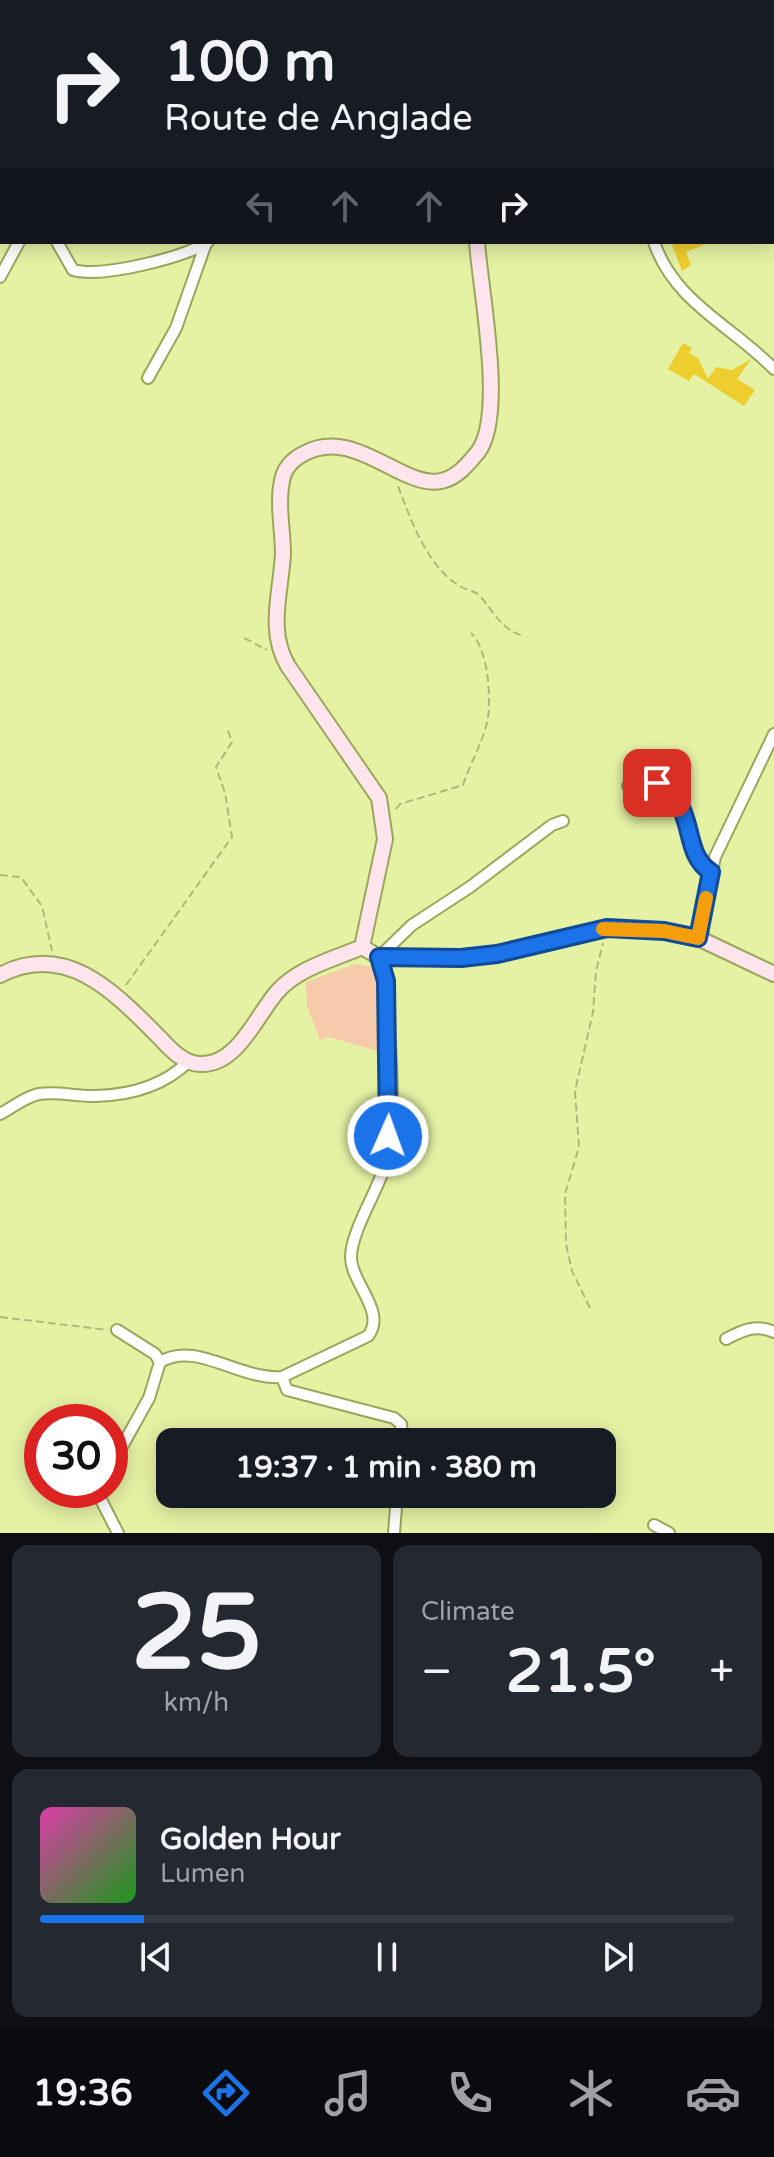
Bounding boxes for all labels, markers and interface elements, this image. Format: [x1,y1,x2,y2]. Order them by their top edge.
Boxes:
text: 100 m [164,29,335,96]
icon: right [32,32,136,136]
text: Route de Anglade [164,97,473,140]
icon: left [239,184,283,228]
icon: ahead [323,184,367,228]
icon: ahead [407,184,451,228]
icon: right [491,184,535,228]
pin [623,749,691,817]
icon: arrive [635,761,679,805]
position arrow [346,1094,430,1178]
speed limit sign: 30 [24,1404,128,1508]
text: 19:37 · 1 min · 380 m [235,1449,537,1486]
text: 25 [131,1572,262,1697]
text: Climate [421,1596,515,1627]
text: 21.5° [506,1636,656,1708]
text: − [421,1646,452,1699]
text: + [709,1646,734,1699]
text: km/h [164,1687,229,1718]
text: Golden Hour [160,1821,341,1858]
text: Lumen [160,1858,245,1889]
icon: previous [134,1935,178,1979]
icon: pause [365,1935,409,1979]
icon: next [596,1935,640,1979]
icon: directions [198,2065,254,2121]
icon: music [320,2065,376,2121]
icon: phone [442,2065,498,2121]
icon: climate [563,2065,619,2121]
icon: car [685,2065,741,2121]
text: 19:36 [33,2072,133,2115]

